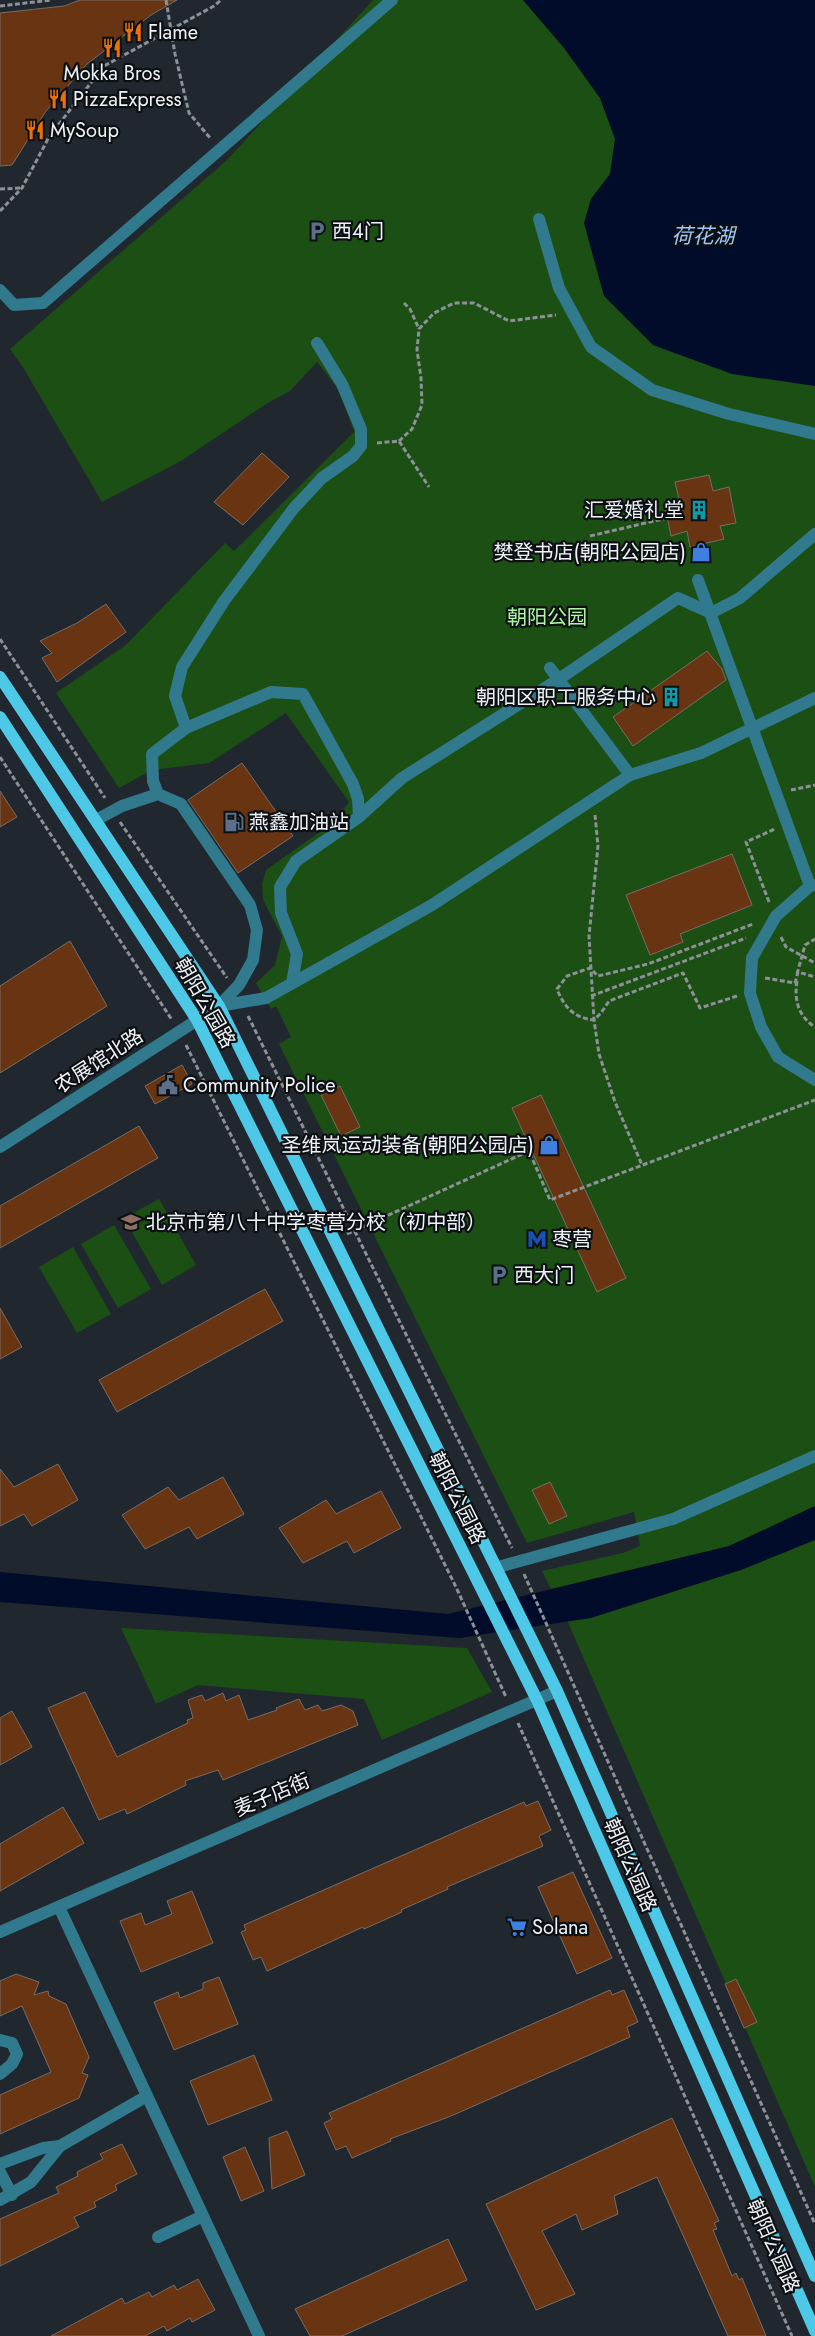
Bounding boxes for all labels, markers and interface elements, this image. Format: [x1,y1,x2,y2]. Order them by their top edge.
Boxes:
place label: Flame [148,18,198,47]
restaurant icon: Flame [122,21,144,43]
restaurant icon: Mokka Bros [101,37,123,59]
place label: Mokka Bros [63,59,161,88]
place label: PizzaExpress [73,85,182,114]
restaurant icon: PizzaExpress [47,88,69,110]
place label: MySoup [50,116,119,145]
restaurant icon: MySoup [24,119,46,141]
place label: 西4门 [332,217,384,246]
parking icon: 西4门 [306,220,328,242]
water label: 荷花湖 [672,221,737,251]
place label: 汇爱婚礼堂 [584,496,684,525]
building icon: 汇爱婚礼堂 [688,499,710,521]
place label: 樊登书店(朝阳公园店) [494,538,686,567]
shop icon: 樊登书店(朝阳公园店) [690,541,712,563]
park label: 朝阳公园 [507,603,587,632]
place label: 朝阳区职工服务中心 [476,683,656,712]
building icon: 朝阳区职工服务中心 [660,686,682,708]
place label: 燕鑫加油站 [249,808,349,837]
fuel station icon: 燕鑫加油站 [223,811,245,833]
street label: 朝阳公园路 [167,952,243,1054]
street label: 农展馆北路 [49,1022,149,1100]
place label: Community Police [183,1071,336,1100]
public building icon: Community Police [157,1074,179,1096]
place label: 圣维岚运动装备(朝阳公园店) [282,1131,534,1160]
shop icon: 圣维岚运动装备(朝阳公园店) [538,1134,560,1156]
place label: 北京市第八十中学枣营分校（初中部） [146,1208,486,1237]
school or university icon: 北京市第八十中学枣营分校（初中部） [120,1211,142,1233]
place label: 枣营 [552,1225,592,1254]
metro station icon: 枣营 [526,1228,548,1250]
place label: 西大门 [514,1261,574,1290]
parking icon: 西大门 [488,1264,510,1286]
street label: 朝阳公园路 [421,1447,493,1549]
street label: 麦子店街 [230,1766,314,1824]
street label: 朝阳公园路 [596,1813,664,1917]
place label: Solana [532,1913,588,1942]
supermarket icon: Solana [506,1916,528,1938]
street label: 朝阳公园路 [739,2194,807,2298]

